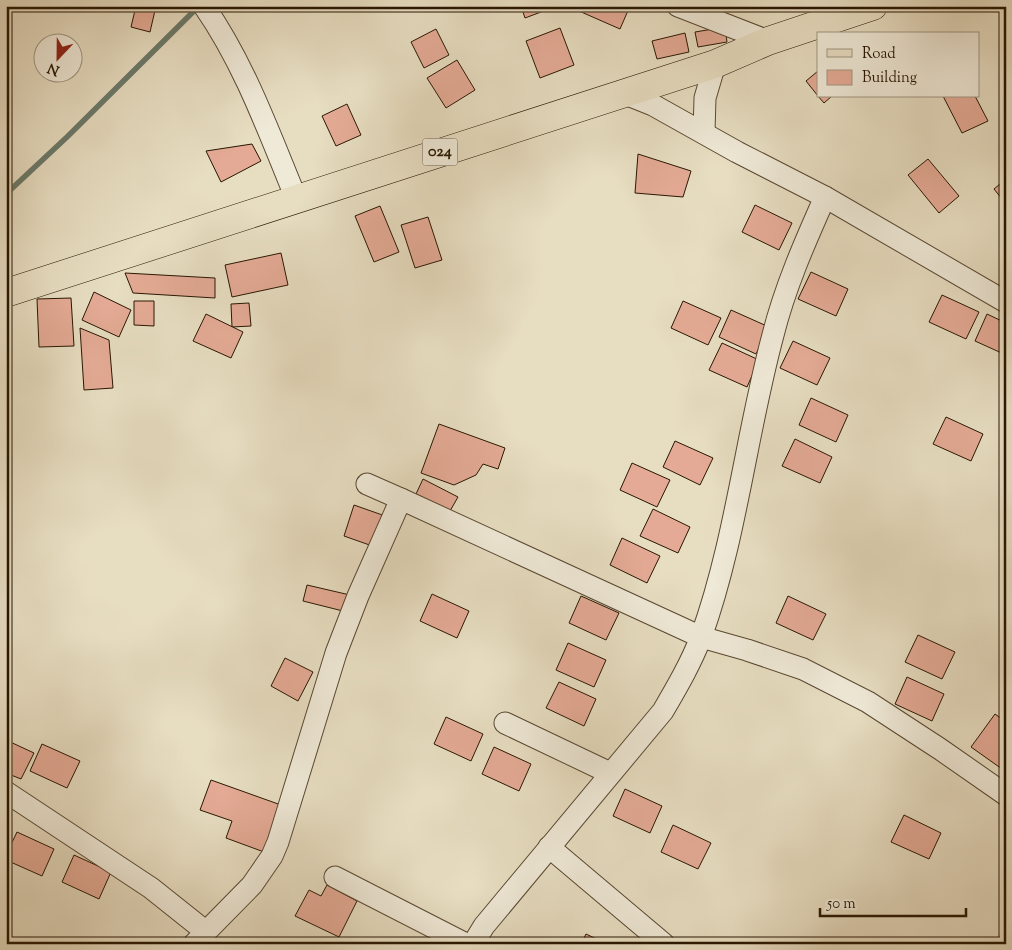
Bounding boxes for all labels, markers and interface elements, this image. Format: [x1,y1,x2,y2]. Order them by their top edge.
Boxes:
north arrow [32,32,82,82]
legend [817,32,980,98]
text: Road [862,44,896,65]
text: N [45,57,63,80]
text: Building [862,68,917,89]
road number: 024 [422,138,458,166]
scale bar [820,885,966,917]
text: 50 m [826,894,856,915]

